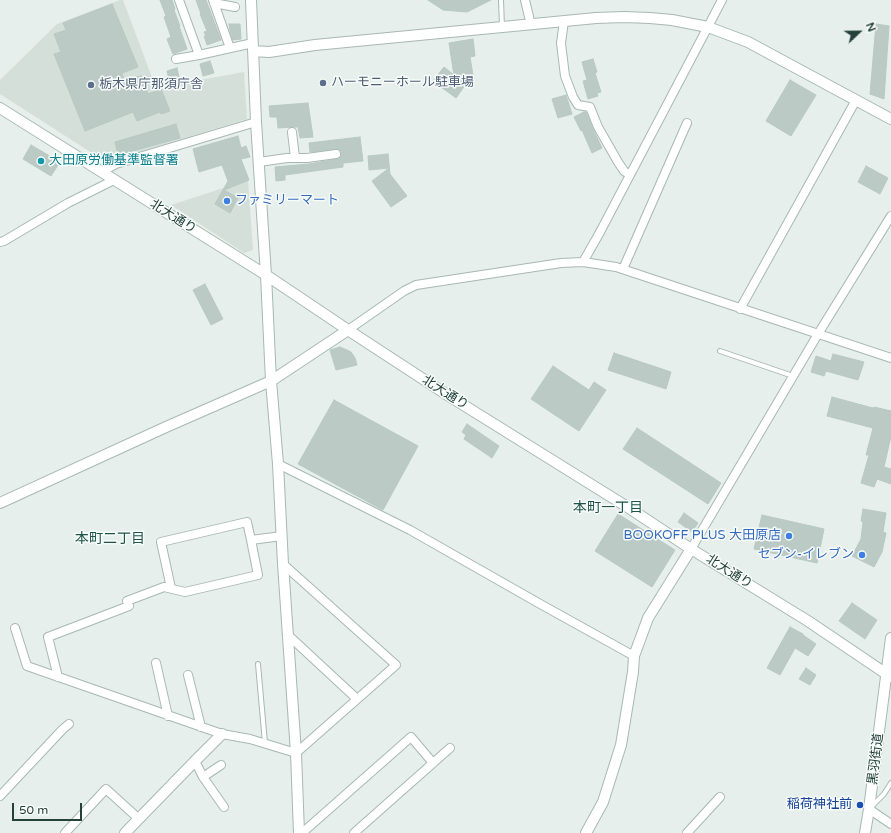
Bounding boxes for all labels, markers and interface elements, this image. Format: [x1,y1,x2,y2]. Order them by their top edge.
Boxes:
north arrow [839,12,879,52]
text: N [863,21,878,34]
place label: ハーモニーホール駐車場 [331,75,474,91]
place label: 栃木県庁那須庁舎 [99,77,203,93]
marker: ハーモニーホール駐車場 [318,78,328,88]
marker: 栃木県庁那須庁舎 [86,80,96,90]
place label: 大田原労働基準監督署 [49,153,179,169]
marker: 大田原労働基準監督署 [36,156,46,166]
place label: ファミリーマート [235,193,339,209]
marker: ファミリーマート [222,196,232,206]
street label: 北大通り [147,197,199,237]
street label: 北大通り [419,373,471,413]
district label: 本町一丁目 [573,500,643,516]
place label: BOOKOFF PLUS 大田原店 [624,528,781,544]
district label: 本町二丁目 [75,531,145,547]
marker: BOOKOFF PLUS 大田原店 [784,531,794,541]
place label: セブン-イレブン [758,547,854,563]
marker: セブン-イレブン [857,550,867,560]
street label: 北大通り [703,552,755,592]
street label: 黒羽街道 [865,732,887,786]
scale bar [14,795,84,821]
place label: 稲荷神社前 [787,797,852,813]
marker: 稲荷神社前 [855,800,865,810]
text: 50 m [19,803,48,817]

